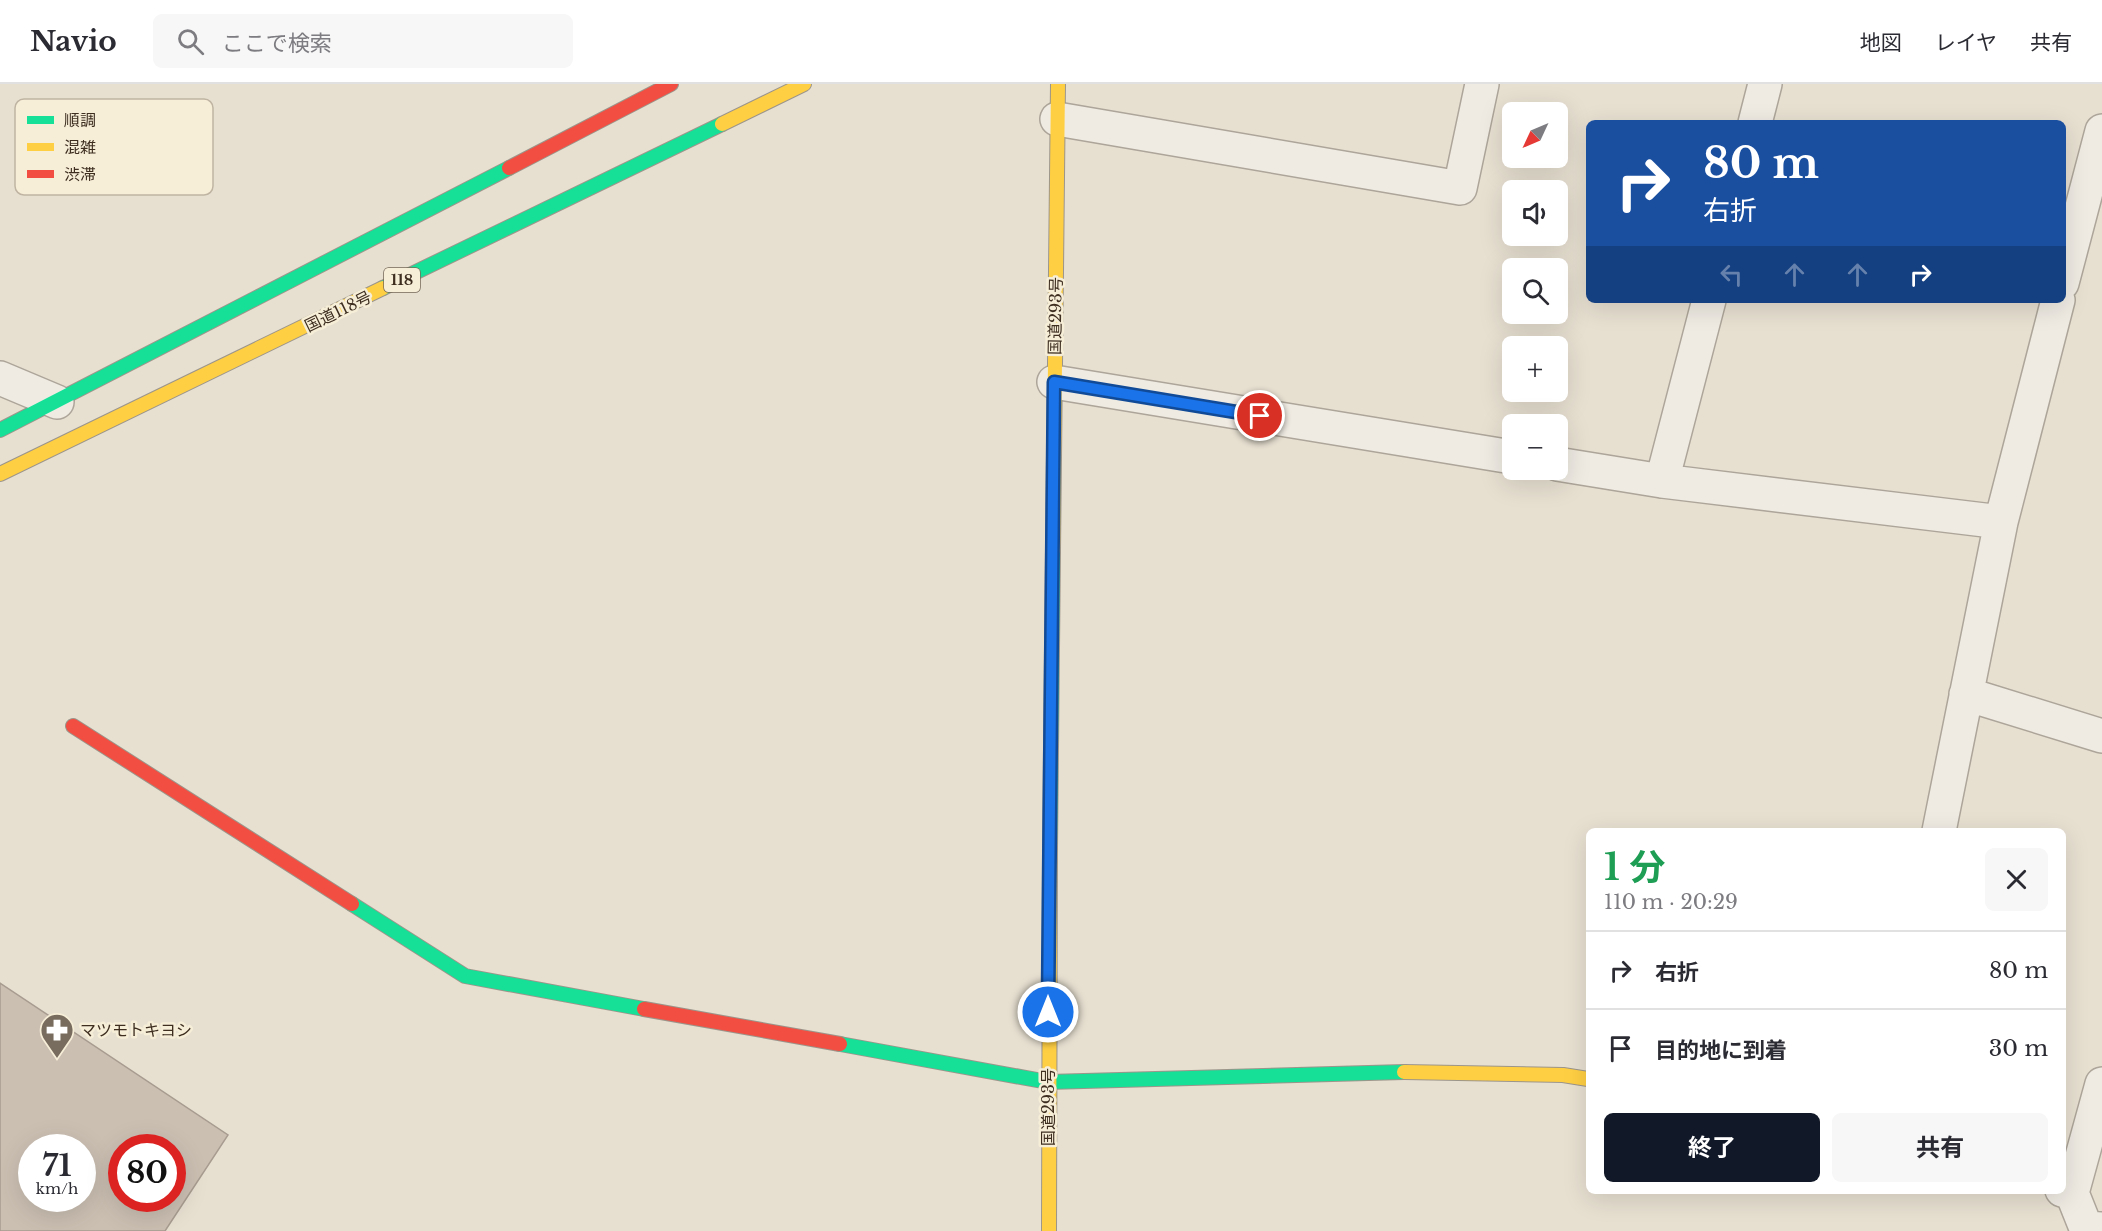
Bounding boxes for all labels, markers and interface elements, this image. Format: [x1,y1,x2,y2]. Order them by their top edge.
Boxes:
search box [153,14,573,68]
text: Navio [30,24,117,59]
icon: search [174,25,207,58]
text: ここで検索 [222,30,332,57]
text: 地図 [1860,30,1902,56]
text: レイヤ [1935,30,1997,56]
text: 共有 [2030,30,2072,56]
legend [15,99,213,195]
north arrow [1502,102,1568,168]
map controls [1502,102,1568,480]
text: 順調 [64,110,96,130]
text: 混雑 [64,137,96,157]
text: 80 m [1703,137,1819,189]
icon: right [1604,144,1682,222]
text: 渋滞 [64,164,96,184]
button: sound [1502,180,1568,246]
text: 右折 [1703,194,1757,227]
button: search [1502,258,1568,324]
icon: left [1715,258,1748,291]
icon: ahead [1778,258,1811,291]
icon: ahead [1841,258,1874,291]
icon: right [1904,258,1937,291]
road number: 118 [384,268,420,292]
street label: 国道293号 [1044,277,1066,355]
street label: 国道118号 [301,286,375,336]
button: + [1502,336,1568,402]
pin [1234,390,1285,441]
icon: arrive [1243,399,1276,432]
button: − [1502,414,1568,480]
text: 1 分 [1604,845,1665,890]
button: close [1985,848,2048,911]
text: 110 m · 20:29 [1604,890,1738,914]
icon: right [1604,954,1637,987]
text: 80 m [1989,957,2048,984]
text: 右折 [1655,959,1699,986]
position arrow [1016,980,1080,1044]
pharmacy icon: マツモトキヨシ [39,1012,75,1059]
place label: マツモトキヨシ [80,1020,192,1040]
icon: arrive [1604,1032,1637,1065]
text: 30 m [1989,1035,2048,1062]
text: 目的地に到着 [1655,1037,1787,1064]
street label: 国道293号 [1038,1068,1058,1146]
button: 終了 [1604,1113,1820,1182]
button: 共有 [1832,1113,2048,1182]
speed limit sign: 80 [108,1134,186,1212]
text: 71 [42,1147,72,1184]
text: km/h [36,1179,78,1198]

